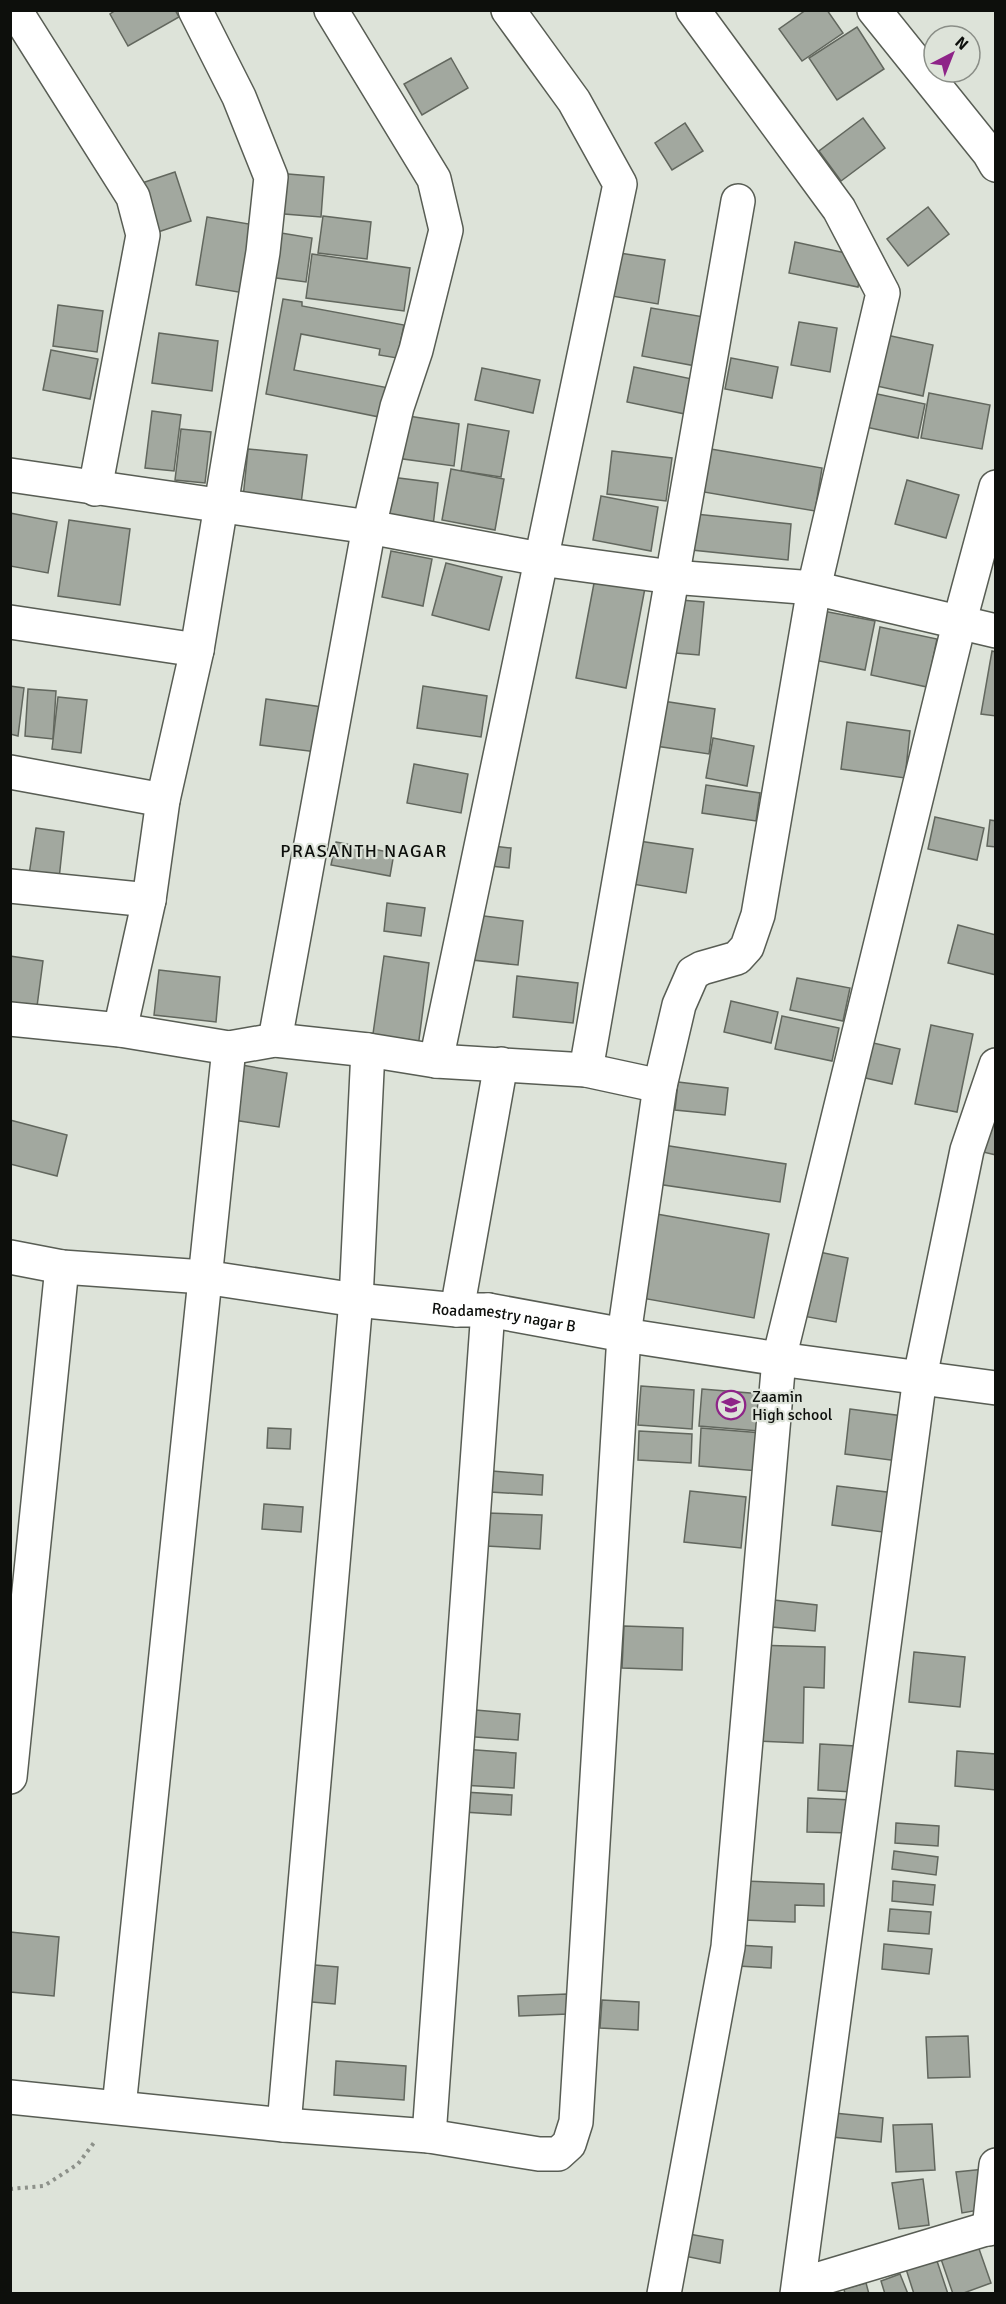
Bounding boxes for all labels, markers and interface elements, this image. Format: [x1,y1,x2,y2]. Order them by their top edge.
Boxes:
north arrow [922,24,982,84]
text: N [951,32,972,55]
district label: PRASANTH NAGAR [280,840,448,862]
street label: Roadamestry nagar B [431,1299,577,1337]
place label: Zaamin High school [752,1387,833,1425]
school or university icon: Zaamin High school [715,1389,747,1421]

